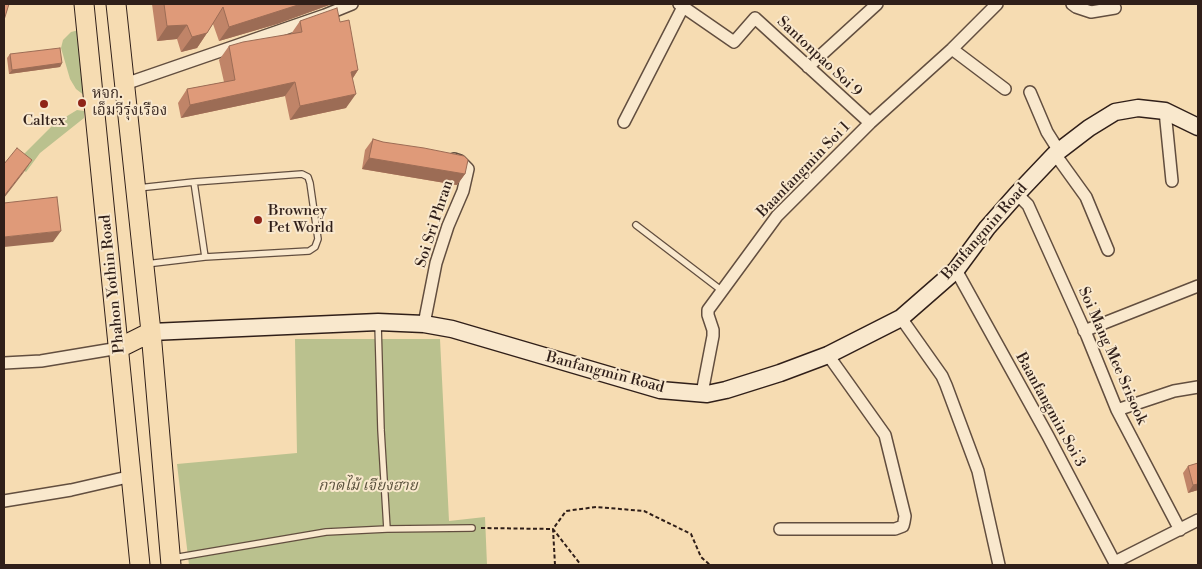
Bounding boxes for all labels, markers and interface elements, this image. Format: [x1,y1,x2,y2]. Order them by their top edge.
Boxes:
street label: Santonpao Soi 9 [773,13,865,101]
place label: หจก. เอ็มวีรุ่งเรือง [92,85,167,120]
marker: หจก. เอ็มวีรุ่งเรือง [76,97,88,109]
marker: Caltex [38,98,50,110]
place label: Caltex [23,112,65,130]
street label: Baanfangmin Soi 1 [754,118,854,222]
street label: Soi Sri Phran [412,178,458,270]
street label: Banfangmin Road [938,180,1032,284]
place label: Browney Pet World [268,202,333,237]
street label: Phahon Yothin Road [97,214,129,354]
marker: Browney Pet World [252,214,264,226]
street label: Soi Mang Mee Srisook [1074,284,1150,428]
street label: Banfangmin Road [544,349,666,397]
street label: Baanfangmin Soi 3 [1011,350,1089,470]
park label: กาดไม้ เจียงฮาย [318,477,418,495]

